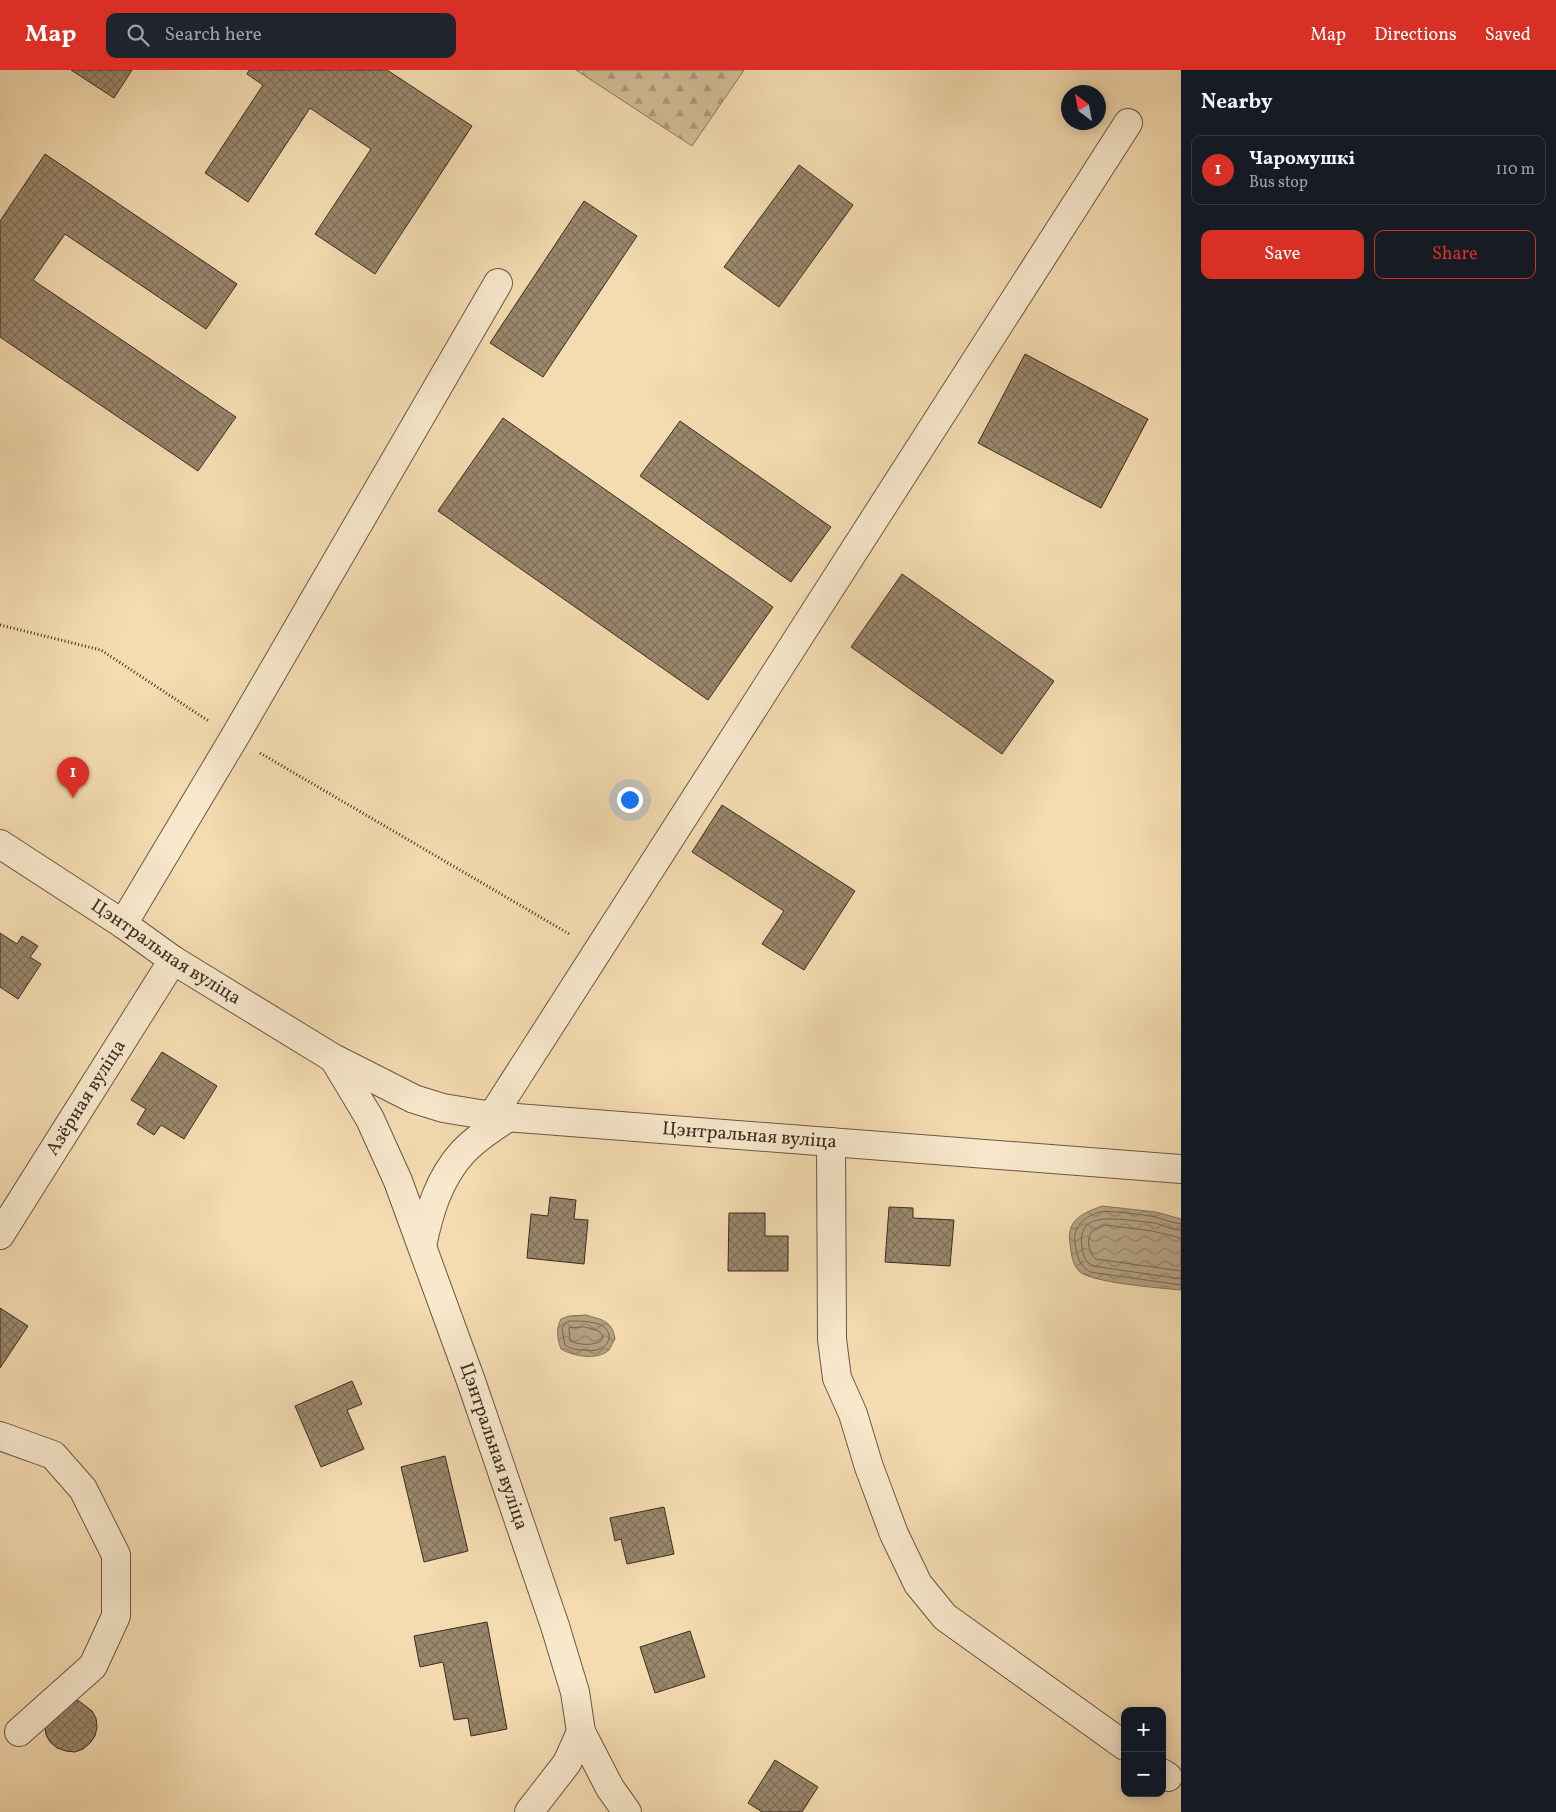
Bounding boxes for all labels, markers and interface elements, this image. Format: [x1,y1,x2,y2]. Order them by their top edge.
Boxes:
search box [106,13,456,58]
text: Map [25,18,76,52]
icon: search [124,21,152,49]
text: Search here [164,22,262,48]
text: Map [1310,23,1346,48]
text: Directions [1374,23,1457,48]
text: Saved [1485,23,1531,48]
north arrow [1061,85,1106,130]
text: Nearby [1201,88,1272,117]
text: Чаромушкі [1249,146,1355,172]
text: 1 [1215,159,1221,181]
text: 110 m [1496,159,1535,181]
text: Bus stop [1249,172,1308,194]
button: Save [1201,230,1364,279]
button: Share [1374,230,1536,279]
pin: 1 [57,757,89,798]
your location [617,787,643,813]
street label: Цэнтральная вуліца [85,893,246,1011]
street label: Азёрная вуліца [40,1035,132,1161]
street label: Цэнтральная вуліца [661,1116,838,1155]
street label: Цэнтральная вуліца [452,1359,534,1534]
map controls [1121,1707,1166,1797]
button: + [1121,1707,1166,1752]
button: − [1121,1752,1166,1797]

